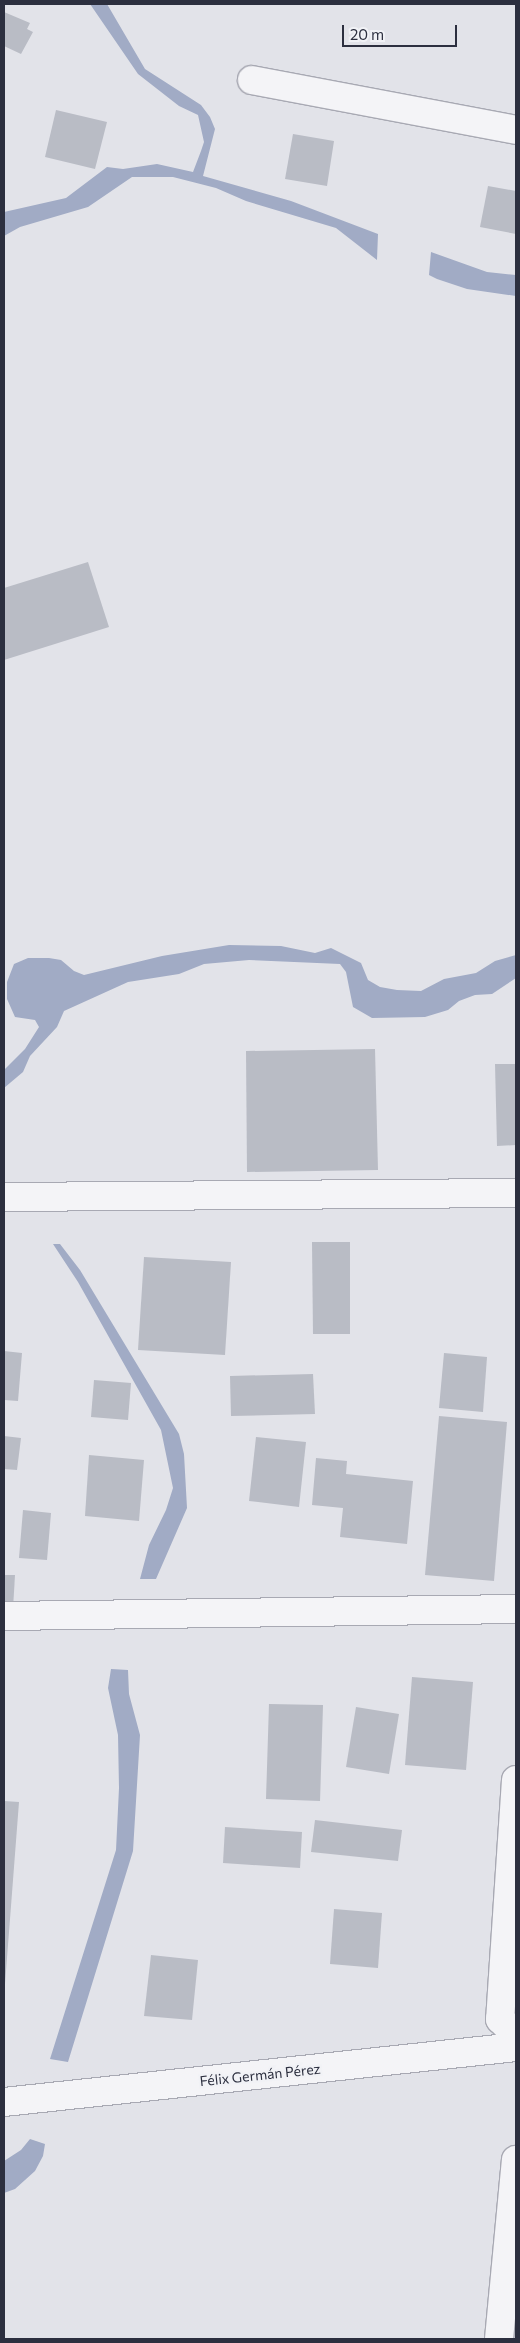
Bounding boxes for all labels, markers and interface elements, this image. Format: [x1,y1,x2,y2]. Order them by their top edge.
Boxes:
scale bar [345,15,460,47]
text: 20 m [350,25,384,43]
street label: Félix Germán Pérez [199,2060,321,2090]

